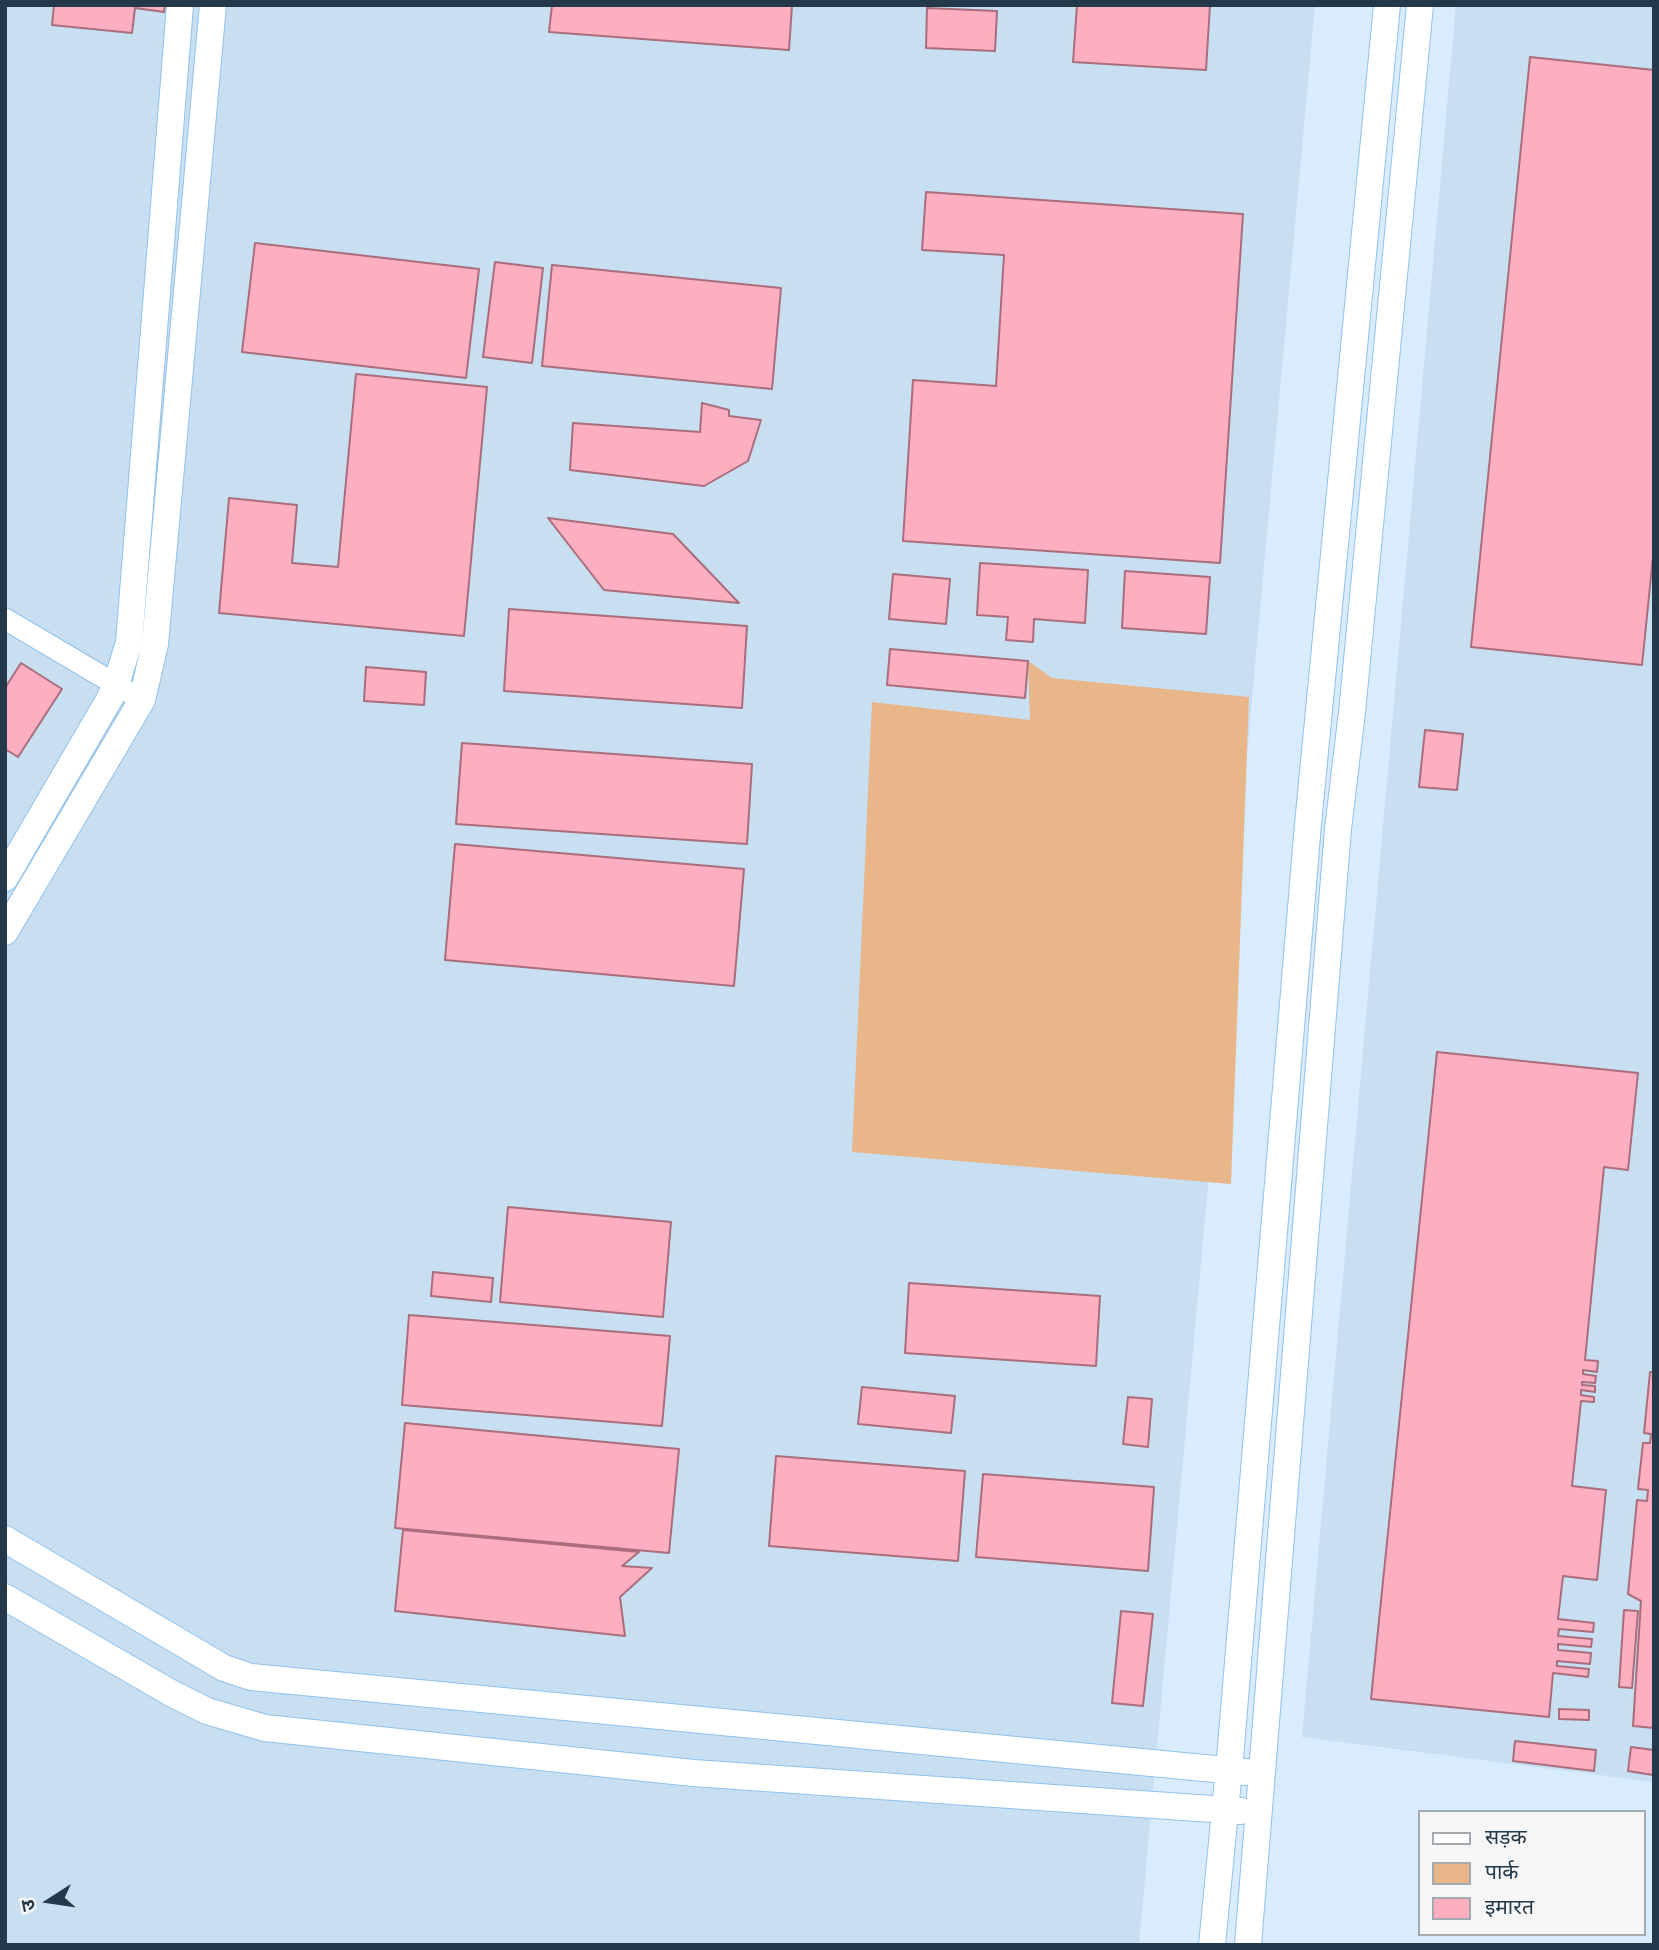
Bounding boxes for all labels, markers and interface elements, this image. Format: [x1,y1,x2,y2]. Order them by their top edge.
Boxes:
legend [1418,1810,1645,1936]
text: सड़क [1485,1825,1527,1849]
text: पार्क [1485,1860,1519,1884]
north arrow [14,1866,84,1936]
text: इमारत [1485,1895,1534,1919]
text: उ [17,1898,39,1913]

